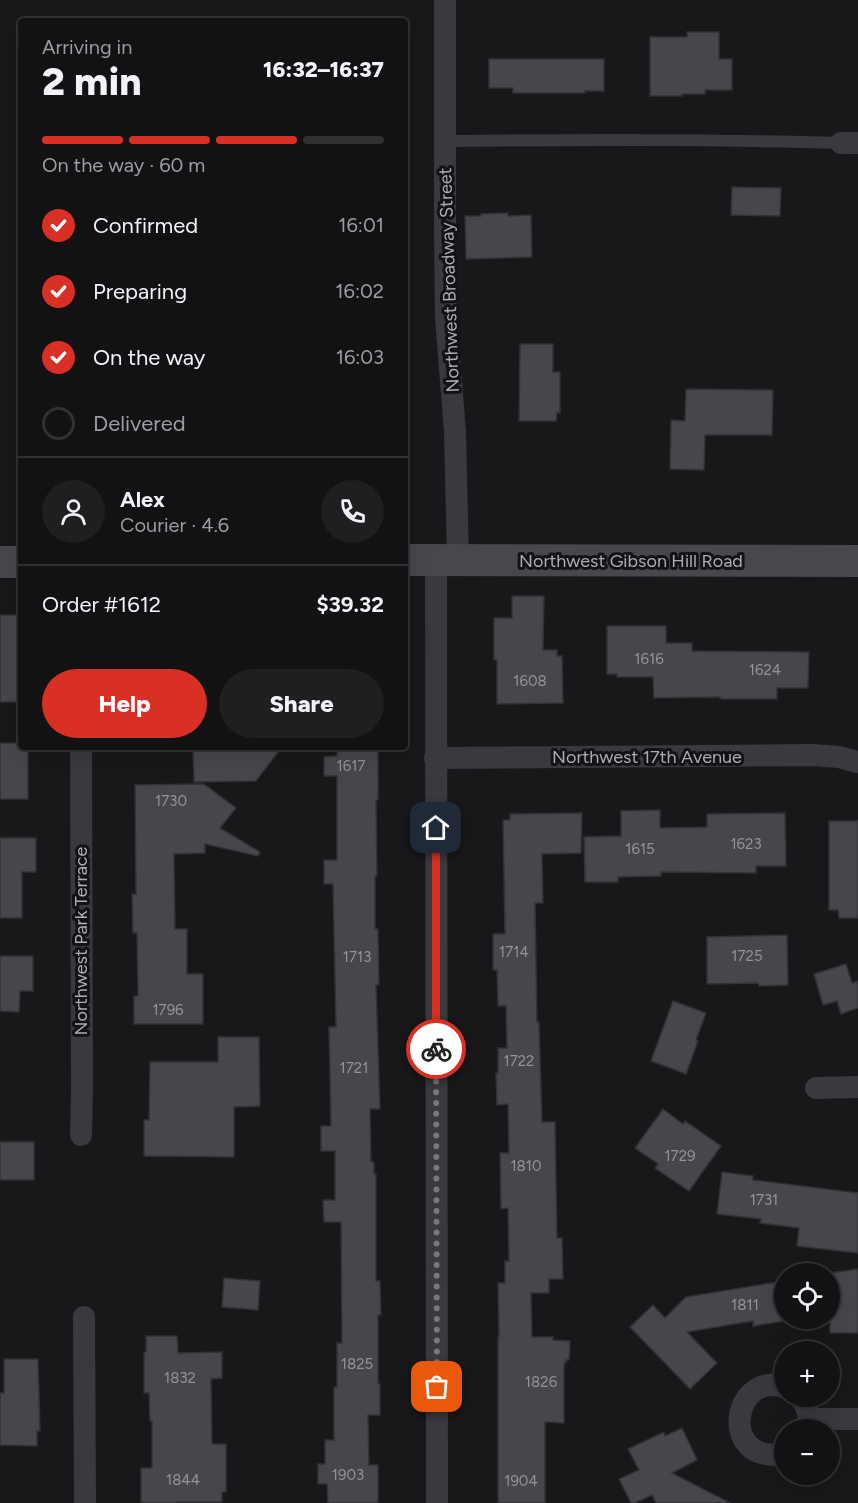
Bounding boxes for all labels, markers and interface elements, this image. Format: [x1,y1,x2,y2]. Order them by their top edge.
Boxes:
text: Arriving in [42,35,132,59]
text: 16:32–16:37 [263,56,384,83]
text: 2 min [42,58,142,105]
text: On the way · 60 m [42,153,205,177]
street label: Northwest Broadway Street [434,167,464,393]
icon: check [42,209,75,242]
text: Confirmed [93,212,198,239]
text: 16:01 [338,213,384,237]
icon: check [42,275,75,308]
text: Preparing [93,278,187,305]
text: 16:02 [335,279,384,303]
icon: check [42,341,75,374]
text: On the way [93,344,205,371]
text: 16:03 [336,345,384,369]
text: Delivered [93,410,186,437]
button: person [42,480,105,543]
button: phone [321,480,384,543]
text: Alex [120,486,165,513]
text: Courier · 4.6 [120,513,229,537]
street label: Northwest Gibson Hill Road [519,550,743,572]
text: Order #1612 [42,591,161,618]
text: $39.32 [316,591,384,618]
house number: 1616 [634,650,664,668]
house number: 1624 [749,661,781,679]
button: Help [42,669,207,738]
button: Share [219,669,384,738]
house number: 1608 [513,672,547,690]
street label: Northwest 17th Avenue [552,746,742,768]
house number: 1617 [337,757,365,775]
house number: 1730 [155,792,187,810]
pin [410,802,461,853]
icon: home [419,811,452,844]
house number: 1623 [730,835,762,853]
house number: 1615 [625,840,655,858]
street label: Northwest Park Terrace [70,846,92,1035]
house number: 1714 [499,943,529,961]
house number: 1725 [731,947,763,965]
house number: 1713 [343,948,371,966]
house number: 1796 [152,1001,184,1019]
courier [406,1019,466,1079]
icon: bike [420,1033,453,1066]
house number: 1722 [503,1052,535,1070]
house number: 1721 [340,1059,368,1077]
house number: 1729 [664,1147,696,1165]
house number: 1810 [510,1157,542,1175]
house number: 1731 [750,1191,778,1209]
map controls [774,1263,840,1485]
button: locate [774,1263,840,1329]
house number: 1811 [731,1296,759,1314]
button: + [774,1341,840,1407]
house number: 1825 [341,1355,373,1373]
pin [411,1361,462,1412]
house number: 1832 [164,1369,196,1387]
icon: bag [420,1370,453,1403]
house number: 1826 [525,1373,558,1391]
button: − [774,1419,840,1485]
house number: 1903 [332,1466,364,1484]
house number: 1844 [166,1471,200,1489]
house number: 1904 [504,1472,538,1490]

